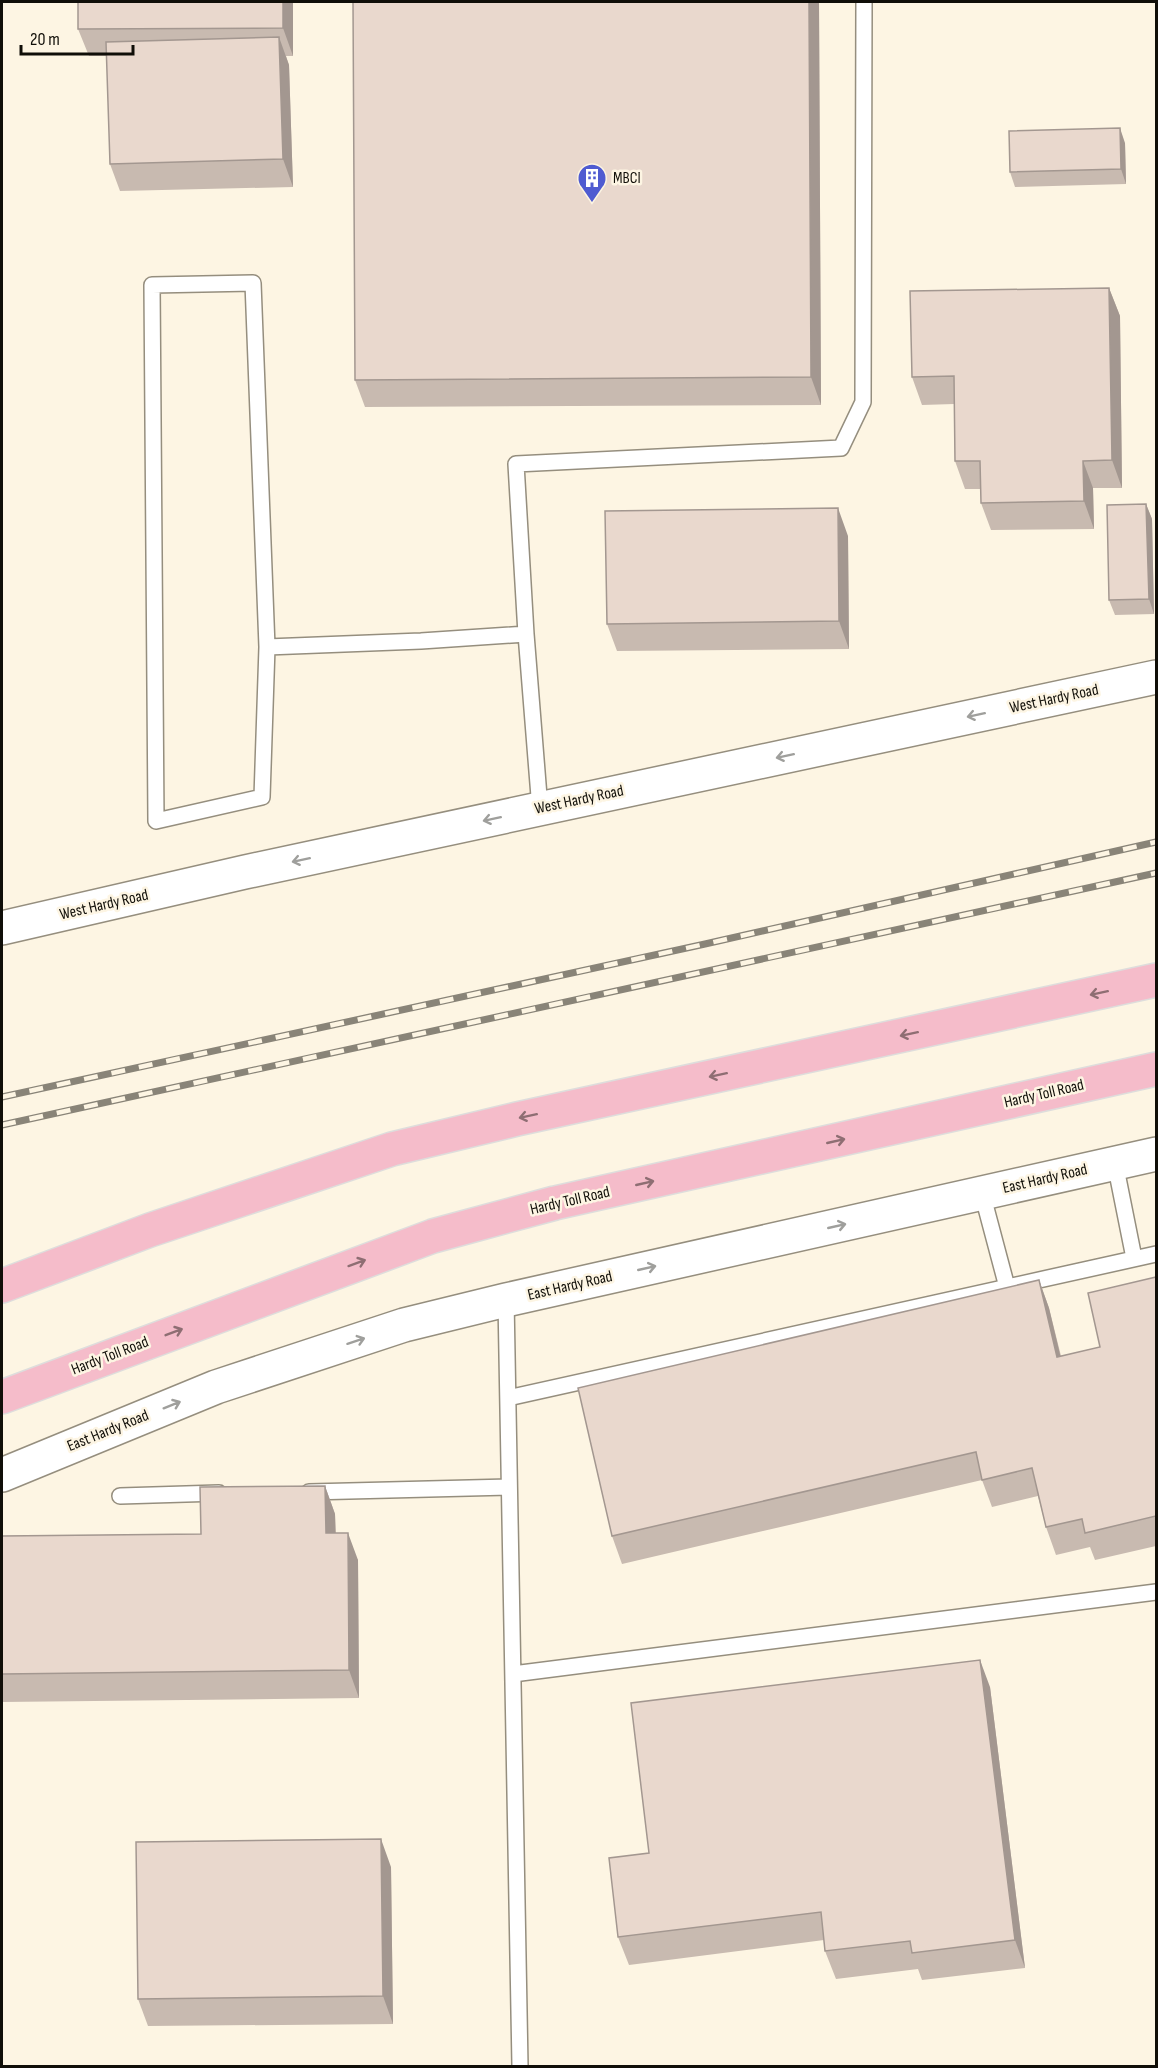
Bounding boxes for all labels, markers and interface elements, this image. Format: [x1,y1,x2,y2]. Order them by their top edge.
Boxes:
scale bar [21,18,134,56]
text: 20 m [30,29,60,50]
building icon: MBCI [576,162,608,204]
place label: MBCI [613,169,641,188]
street label: West Hardy Road [1008,680,1100,718]
one-way arrow [967,710,986,722]
one-way arrow [776,751,796,762]
street label: West Hardy Road [533,781,625,819]
one-way arrow [483,814,502,825]
one-way arrow [292,855,312,866]
street label: West Hardy Road [58,886,150,924]
one-way arrow [1090,987,1109,999]
one-way arrow [899,1029,919,1040]
one-way arrow [709,1070,728,1081]
street label: Hardy Toll Road [1002,1076,1086,1112]
one-way arrow [518,1111,537,1123]
one-way arrow [826,1134,845,1146]
street label: East Hardy Road [1001,1160,1089,1198]
one-way arrow [636,1177,655,1189]
street label: Hardy Toll Road [528,1183,612,1219]
one-way arrow [828,1219,847,1231]
one-way arrow [347,1257,366,1268]
one-way arrow [637,1262,656,1274]
street label: East Hardy Road [526,1267,614,1305]
one-way arrow [164,1326,183,1337]
street label: Hardy Toll Road [69,1333,151,1379]
one-way arrow [346,1335,365,1346]
one-way arrow [162,1399,181,1410]
street label: East Hardy Road [64,1406,152,1456]

